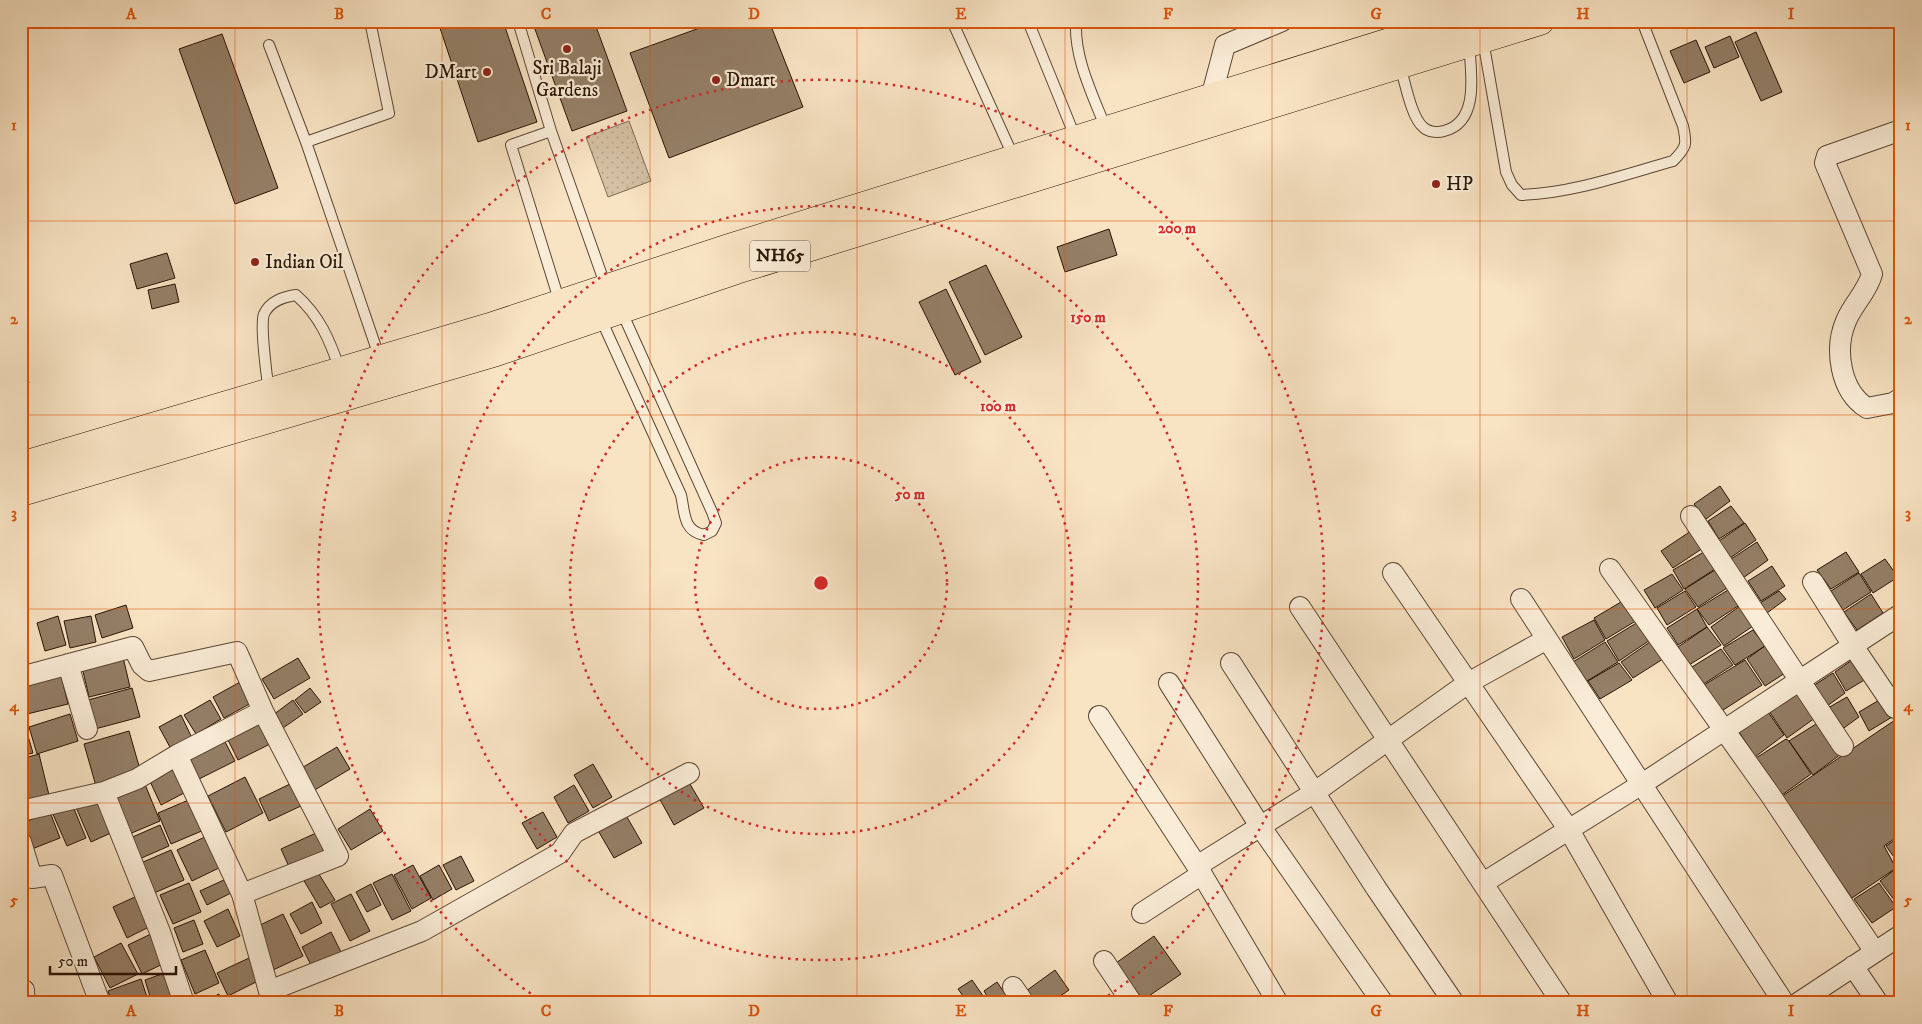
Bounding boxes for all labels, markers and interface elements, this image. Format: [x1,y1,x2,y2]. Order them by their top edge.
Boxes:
text: A [125,4,137,24]
text: B [334,4,344,24]
text: C [541,4,551,24]
text: D [748,4,760,24]
text: E [955,4,967,24]
text: F [1163,4,1173,24]
text: G [1370,4,1382,24]
text: H [1576,4,1590,24]
text: I [1788,4,1795,24]
marker: Sri Balaji Gardens [561,43,573,55]
place label: Sri Balaji Gardens [532,57,602,102]
place label: DMart [424,61,477,84]
marker: DMart [481,66,493,78]
place label: Dmart [726,69,776,92]
marker: Dmart [710,74,722,86]
text: 1 [11,115,17,135]
text: 1 [1905,115,1911,135]
place label: HP [1446,173,1473,196]
marker: HP [1430,178,1442,190]
text: 200 m [1158,219,1197,238]
road number: NH65 [750,240,810,272]
place label: Indian Oil [265,251,344,274]
marker: Indian Oil [249,256,261,268]
text: 150 m [1070,308,1106,327]
text: 2 [10,309,19,329]
text: 2 [1904,309,1913,329]
text: 100 m [980,397,1017,416]
text: 50 m [894,485,926,504]
text: 3 [11,503,17,523]
text: 3 [1905,503,1911,523]
centre of rings [812,574,830,592]
text: 4 [8,696,19,716]
text: 4 [1902,696,1913,716]
text: 5 [9,890,18,910]
text: 5 [1903,890,1912,910]
scale bar [50,944,176,976]
text: 50 m [58,952,88,971]
text: A [125,1001,137,1021]
text: B [334,1001,344,1021]
text: C [541,1001,551,1021]
text: D [748,1001,760,1021]
text: E [955,1001,967,1021]
text: F [1163,1001,1173,1021]
text: G [1370,1001,1382,1021]
text: H [1576,1001,1590,1021]
text: I [1788,1001,1795,1021]

